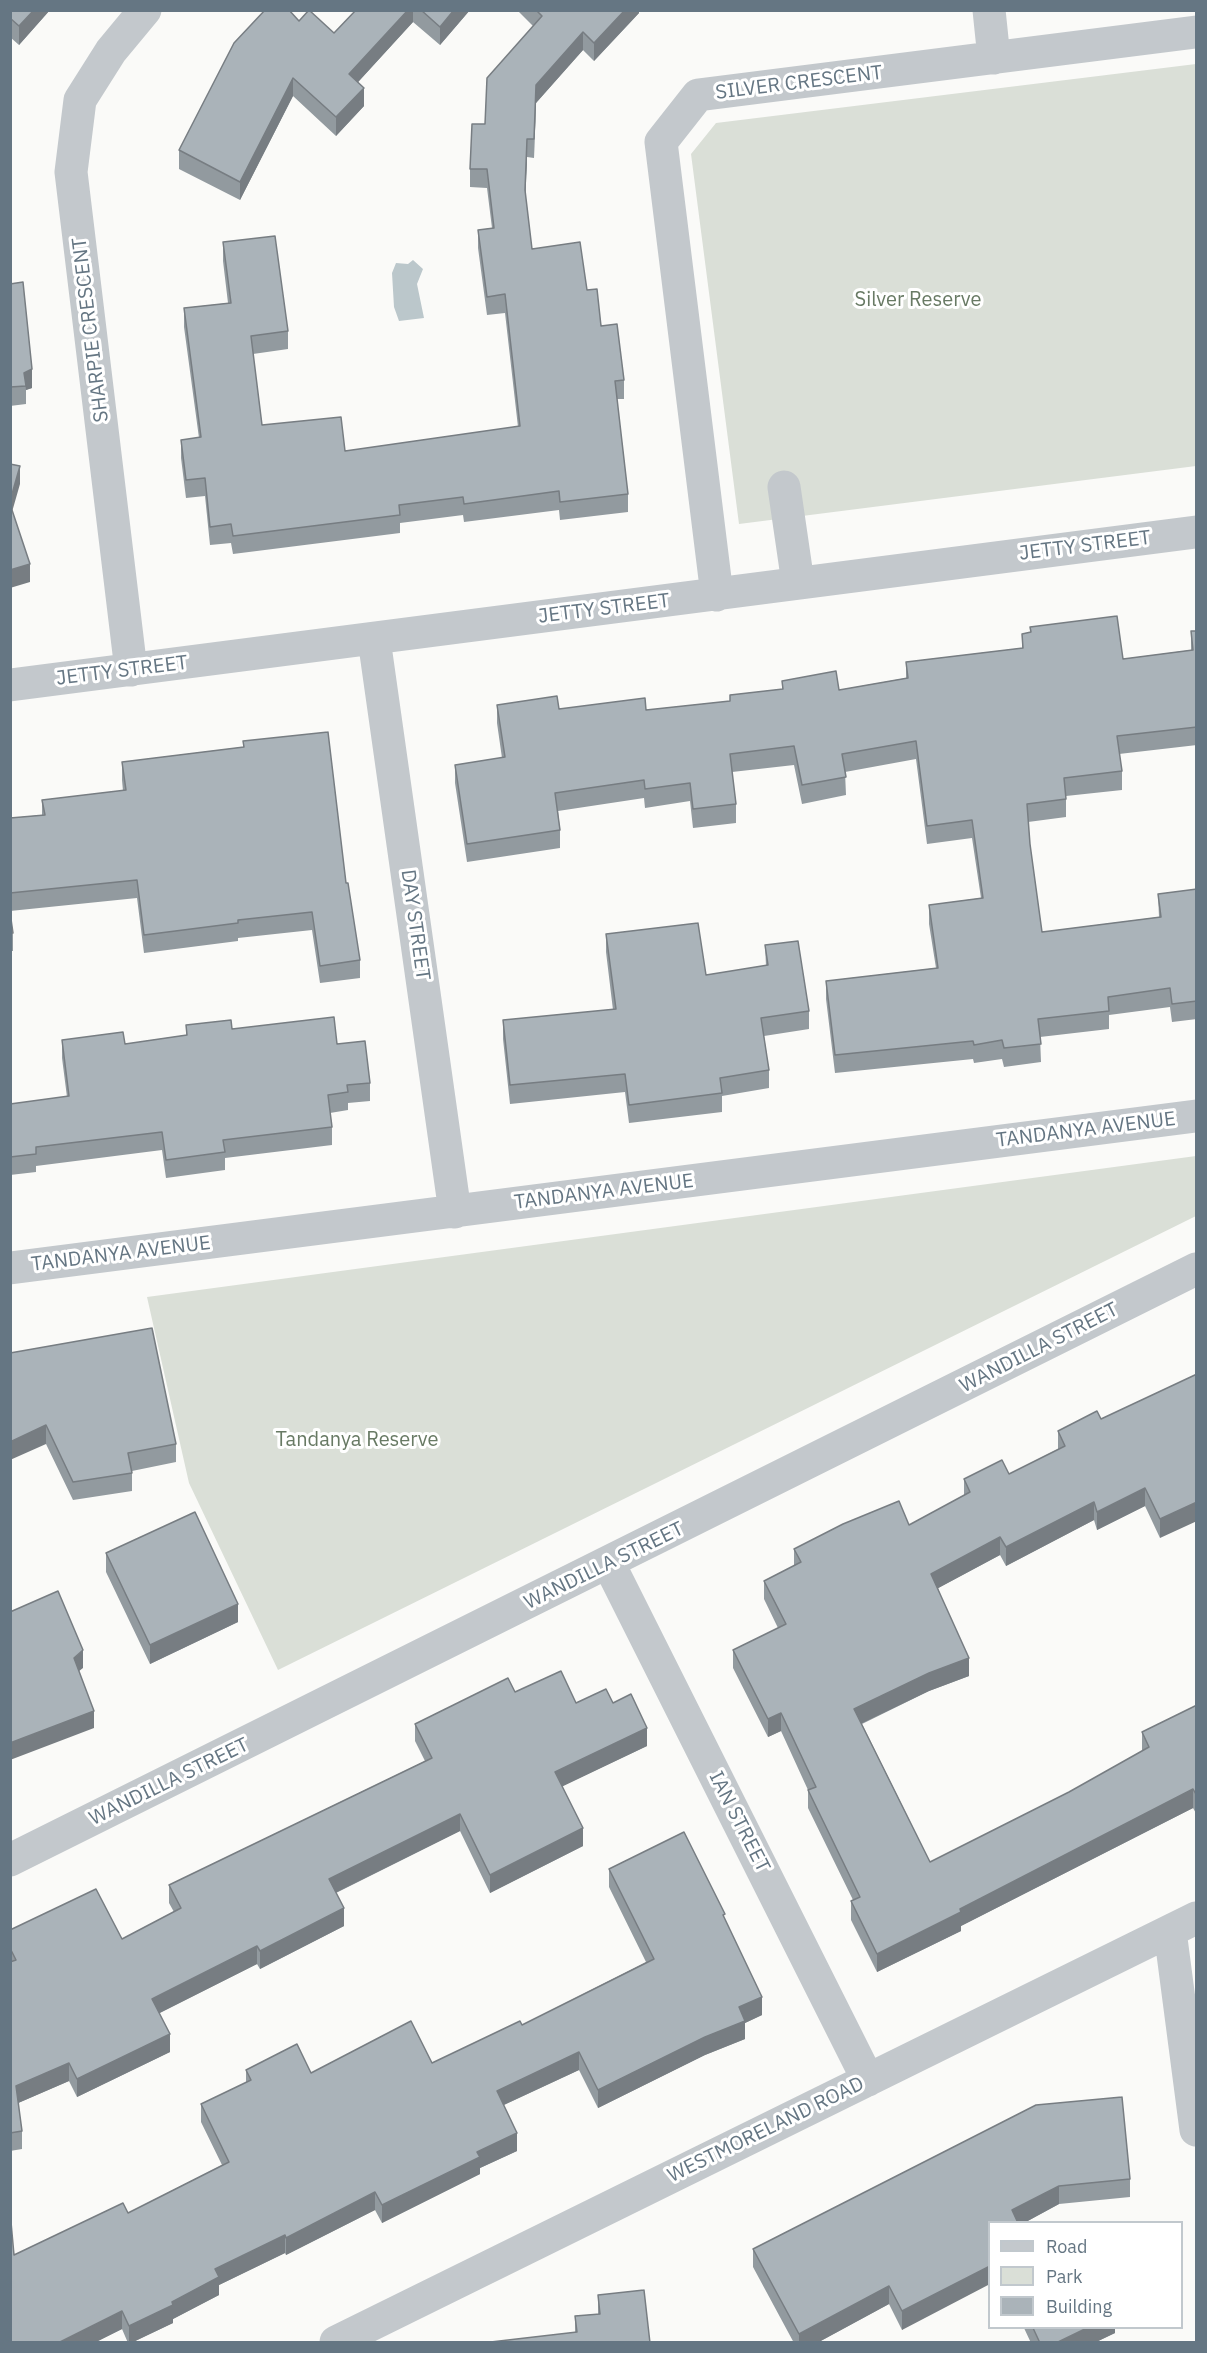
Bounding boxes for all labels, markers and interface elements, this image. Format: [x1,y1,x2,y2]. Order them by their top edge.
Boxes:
street label: SILVER CRESCENT [714,61,884,105]
street label: SHARPIE CRESCENT [68,236,114,424]
park label: Silver Reserve [855,288,981,312]
street label: JETTY STREET [1018,526,1152,566]
street label: JETTY STREET [537,589,671,629]
street label: JETTY STREET [55,651,189,691]
street label: DAY STREET [395,868,435,982]
street label: TANDANYA AVENUE [995,1107,1177,1153]
street label: TANDANYA AVENUE [513,1169,695,1215]
street label: TANDANYA AVENUE [30,1231,212,1277]
street label: WANDILLA STREET [956,1298,1122,1398]
park label: Tandanya Reserve [275,1428,439,1452]
street label: WANDILLA STREET [520,1517,688,1615]
street label: WANDILLA STREET [85,1733,253,1831]
street label: IAN STREET [703,1768,775,1876]
street label: WESTMORELAND ROAD [664,2072,868,2188]
legend [988,2221,1183,2329]
text: Road [1046,2235,1087,2258]
text: Park [1046,2265,1082,2288]
text: Building [1046,2295,1112,2318]

